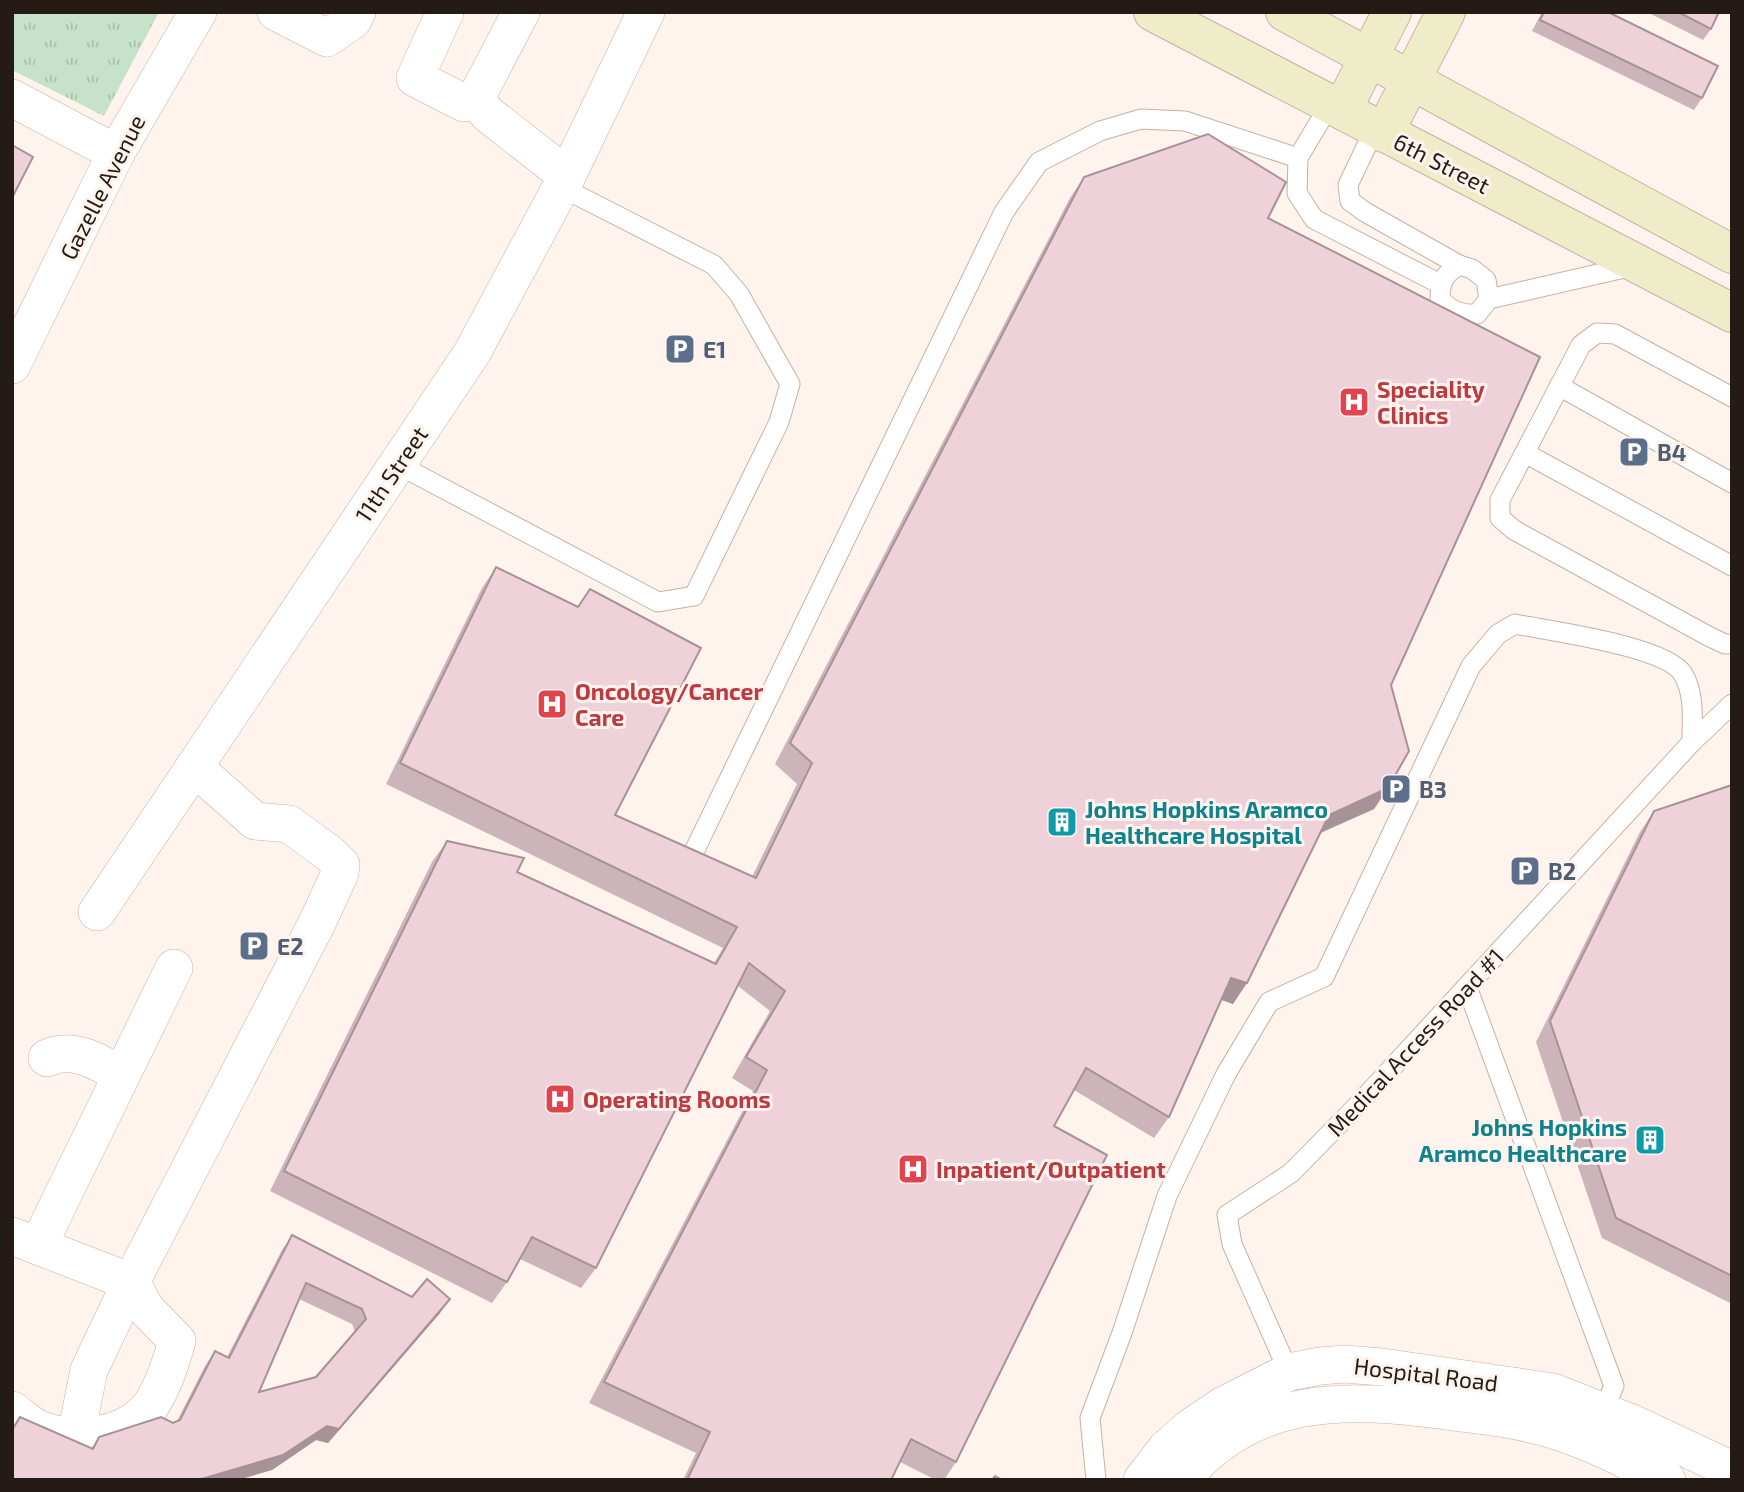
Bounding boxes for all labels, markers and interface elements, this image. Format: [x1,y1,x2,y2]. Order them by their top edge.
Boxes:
street label: Gazelle Avenue [53,110,151,264]
street label: 6th Street [1389,127,1495,199]
parking icon: E1 [663,332,697,366]
place label: E1 [703,335,726,363]
place label: Speciality Clinics [1377,375,1485,429]
hospital icon: Speciality Clinics [1337,385,1371,419]
street label: 11th Street [349,421,433,527]
parking icon: B4 [1617,435,1651,469]
place label: B4 [1657,438,1686,466]
place label: Oncology/Cancer Care [575,677,763,731]
hospital icon: Oncology/Cancer Care [535,687,569,721]
parking icon: B3 [1379,772,1413,806]
place label: B3 [1419,775,1447,803]
place label: Johns Hopkins Aramco Healthcare Hospital [1085,795,1328,849]
building icon: Johns Hopkins Aramco Healthcare Hospital [1045,805,1079,839]
parking icon: B2 [1508,854,1542,888]
place label: B2 [1548,857,1576,885]
parking icon: E2 [237,929,271,963]
place label: E2 [277,932,304,960]
street label: Medical Access Road #1 [1321,942,1509,1142]
hospital icon: Operating Rooms [543,1082,577,1116]
place label: Operating Rooms [583,1085,771,1113]
place label: Johns Hopkins Aramco Healthcare [1419,1113,1627,1167]
building icon: Johns Hopkins Aramco Healthcare [1633,1123,1667,1157]
hospital icon: Inpatient/Outpatient [896,1152,930,1186]
place label: Inpatient/Outpatient [936,1155,1166,1183]
street label: Hospital Road [1352,1351,1500,1397]

